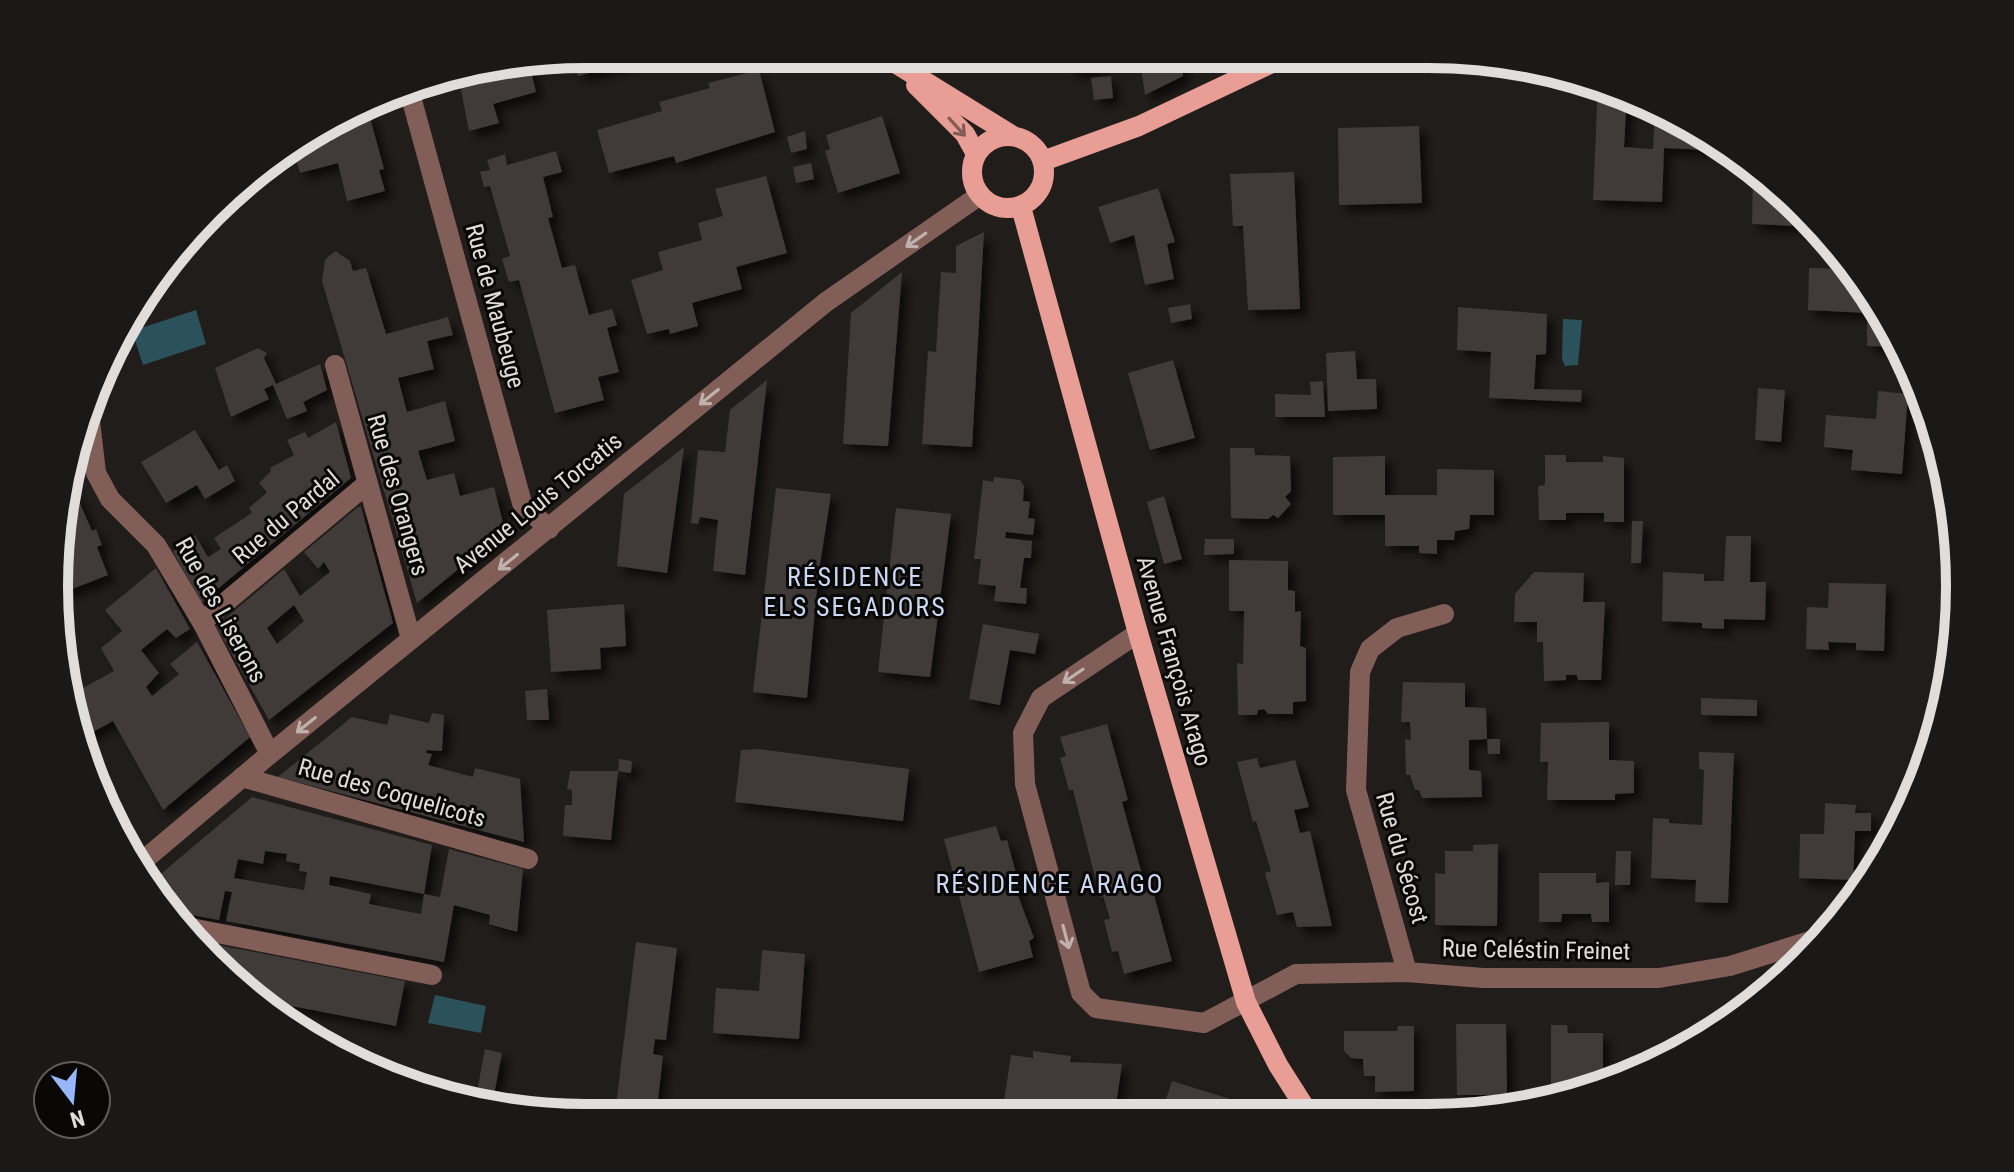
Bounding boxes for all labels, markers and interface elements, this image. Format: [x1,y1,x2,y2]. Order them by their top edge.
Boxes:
one-way arrow [948,117,967,137]
street label: Rue de Maubeuge [460,221,530,391]
one-way arrow [905,232,927,248]
one-way arrow [699,388,720,406]
street label: Rue des Orangers [362,411,434,579]
street label: Avenue Louis Torcatis [448,427,628,579]
street label: Rue du Pardal [227,464,345,570]
street label: Rue des Liserons [170,533,272,687]
one-way arrow [498,553,519,570]
street label: Avenue François Arago [1131,553,1217,769]
district label: RÉSIDENCE ELS SEGADORS [763,562,947,622]
one-way arrow [1063,668,1085,685]
one-way arrow [296,716,316,734]
street label: Rue des Coquelicots [295,753,489,833]
street label: Rue du Sécost [1370,789,1434,927]
district label: RÉSIDENCE ARAGO [936,869,1164,899]
one-way arrow [1059,924,1074,950]
street label: Rue Celéstin Freinet [1442,934,1630,966]
north arrow [32,1060,112,1140]
text: N [67,1105,87,1133]

